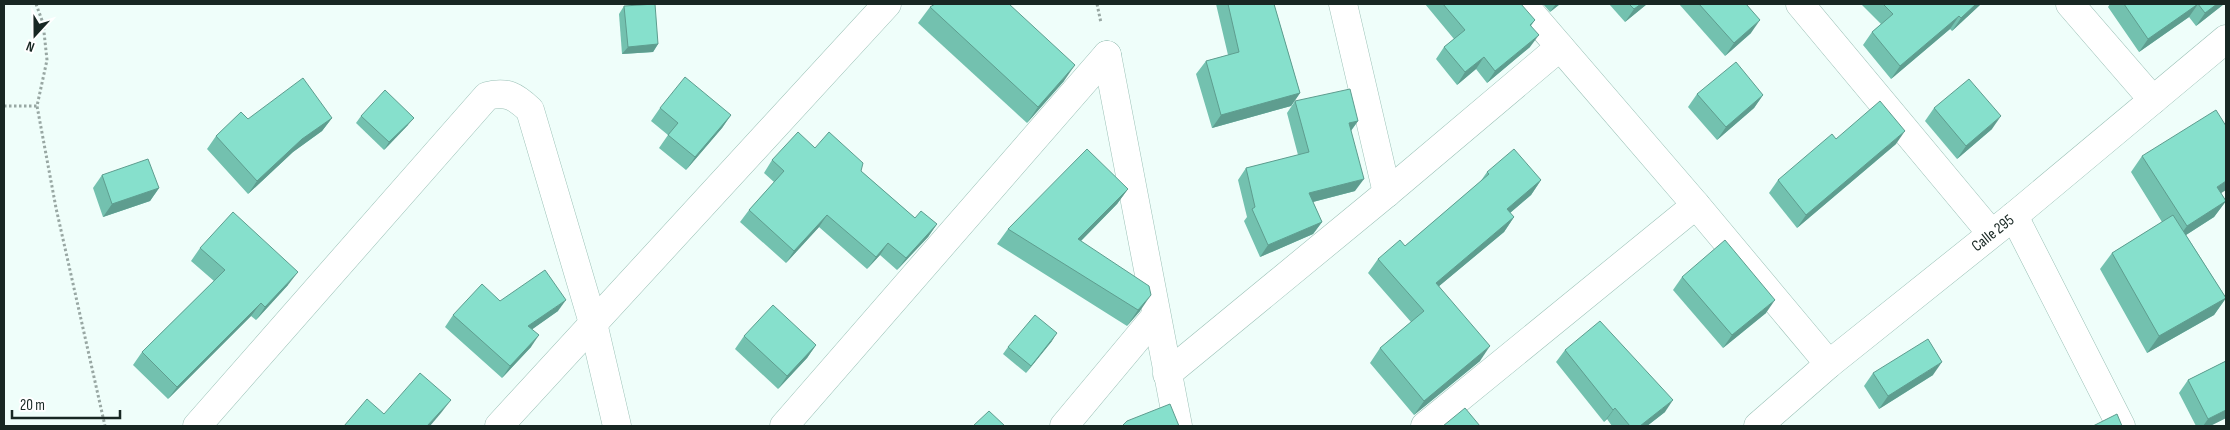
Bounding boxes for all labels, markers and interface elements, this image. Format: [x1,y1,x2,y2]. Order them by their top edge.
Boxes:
north arrow [10,10,60,60]
text: N [24,37,37,56]
street label: Calle 295 [1968,210,2018,256]
scale bar [12,388,120,420]
text: 20 m [20,396,45,415]

